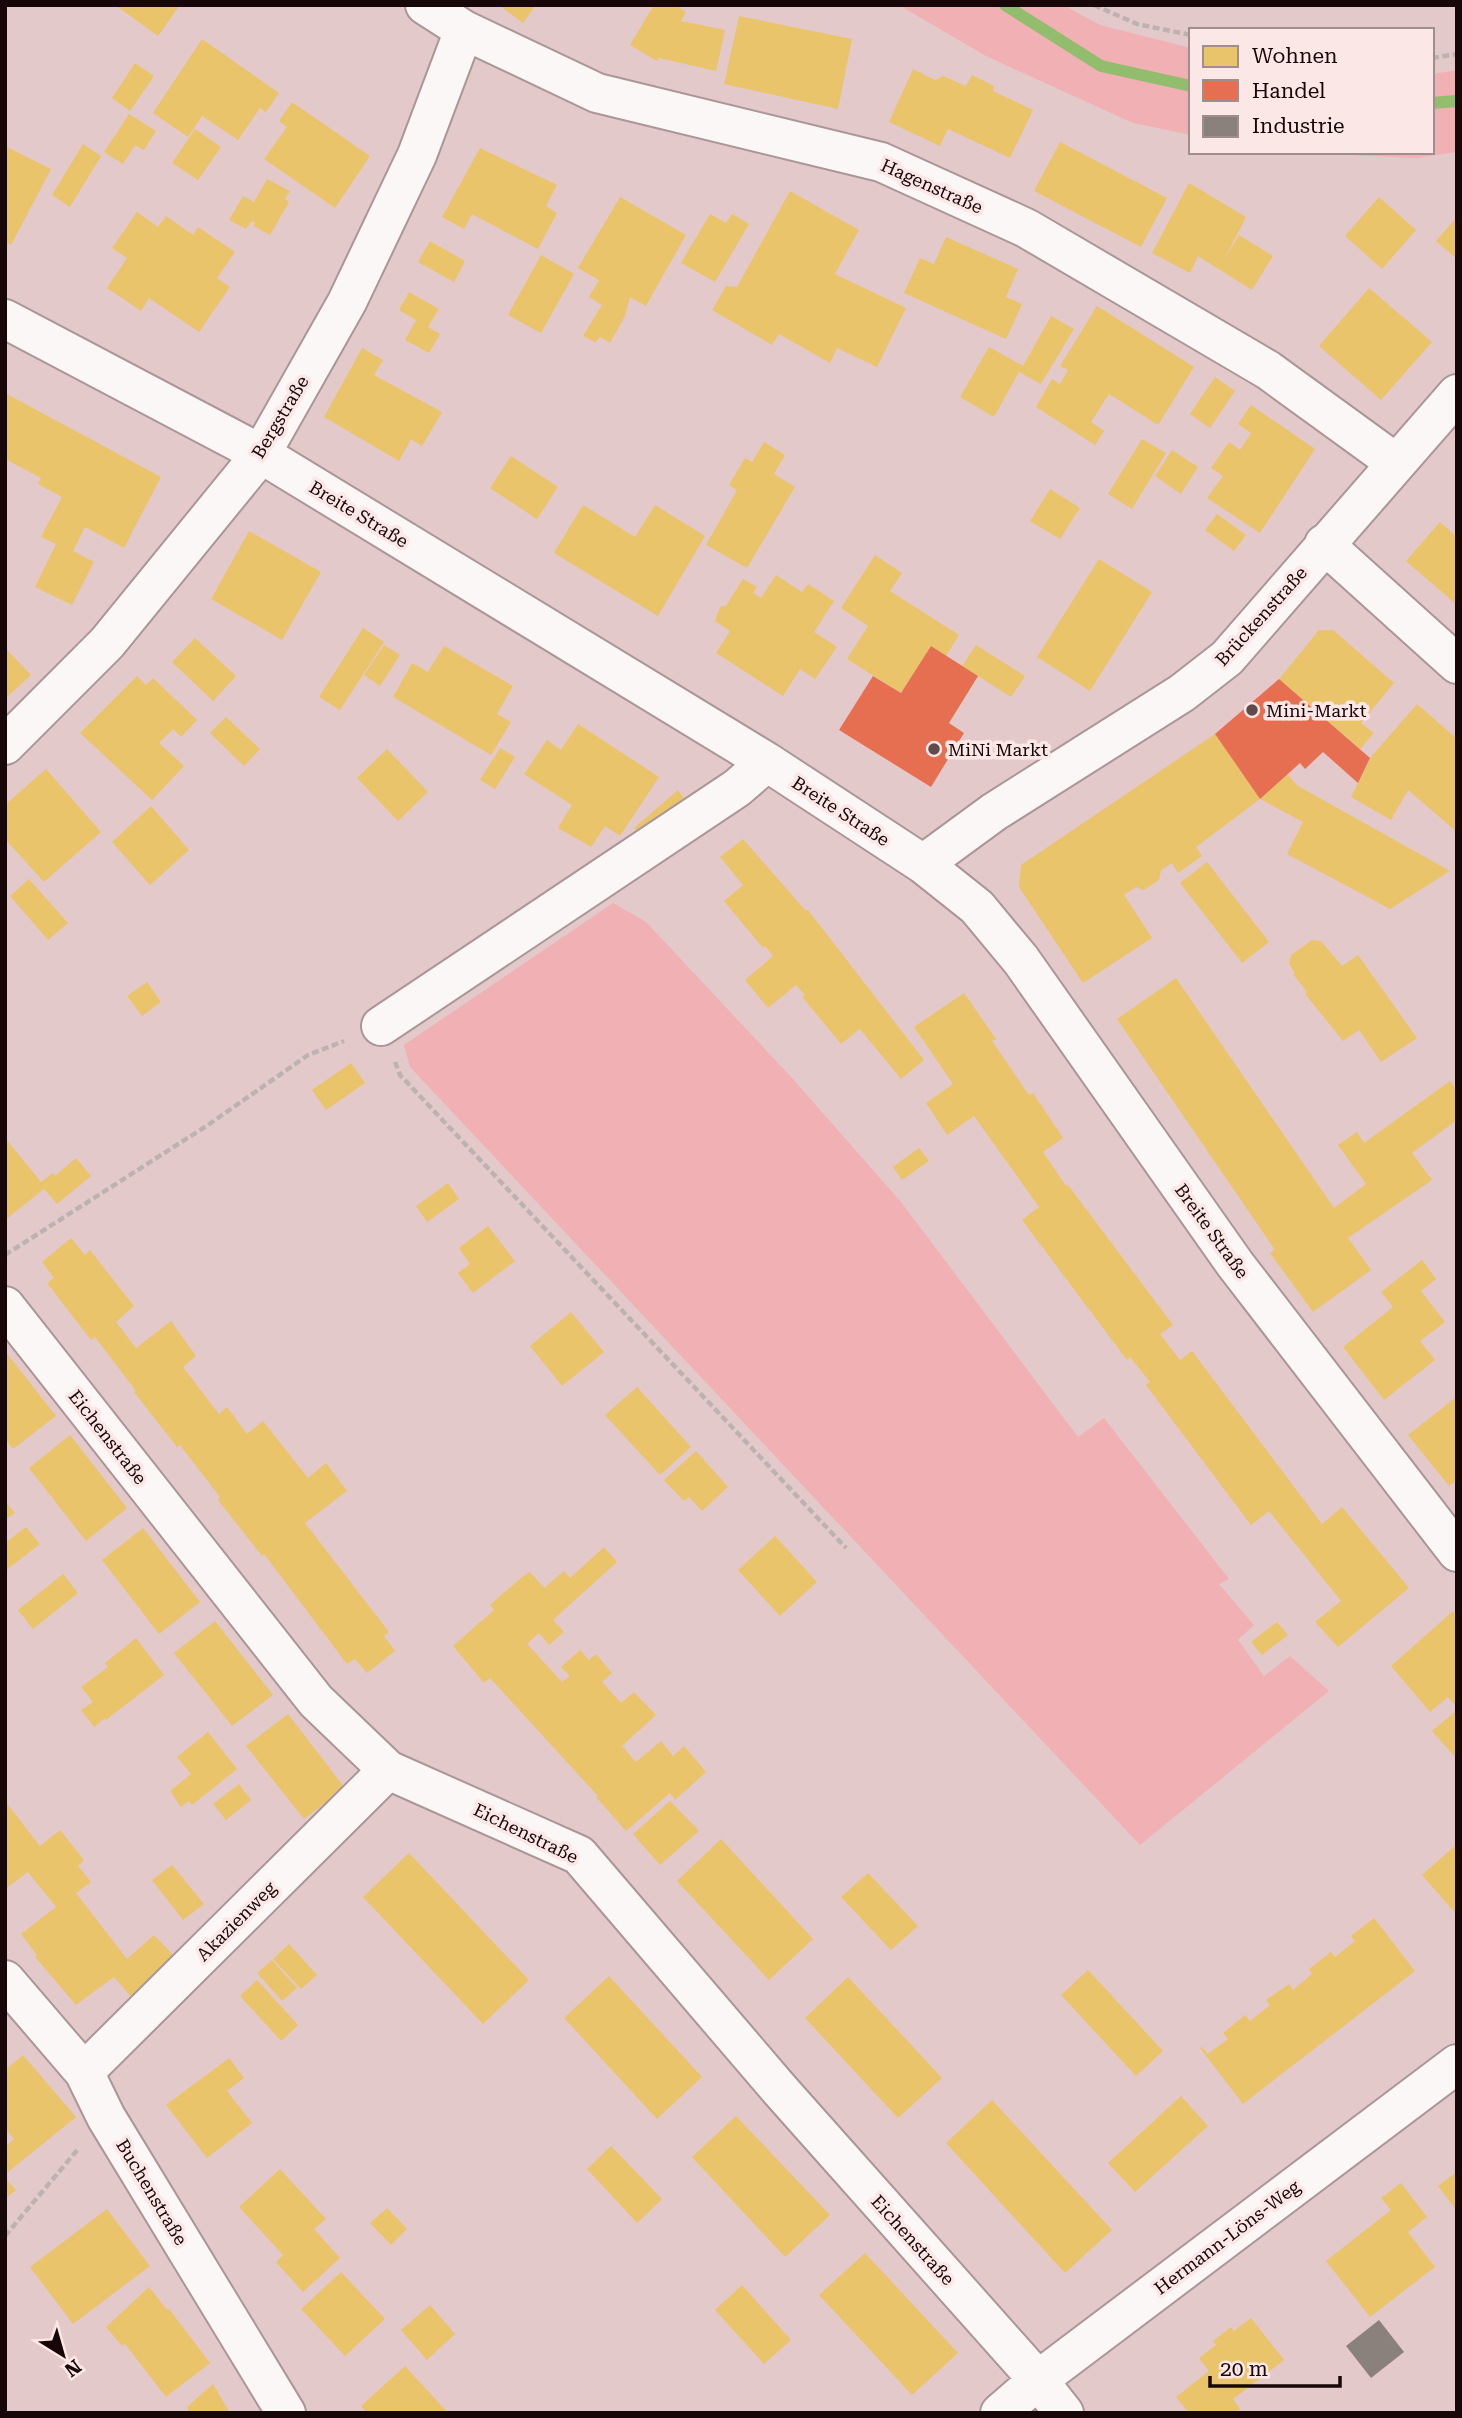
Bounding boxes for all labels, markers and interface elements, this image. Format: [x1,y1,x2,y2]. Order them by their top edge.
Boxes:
legend [1189,28,1434,154]
text: Wohnen [1252,44,1338,68]
text: Handel [1252,79,1326,103]
text: Industrie [1252,114,1345,138]
street label: Hagenstraße [878,154,986,218]
street label: Bergstraße [247,372,313,462]
street label: Breite Straße [306,476,412,552]
street label: Brückenstraße [1211,562,1311,670]
place label: Mini-Markt [1266,700,1367,721]
marker: Mini-Markt [1244,702,1260,718]
place label: MiNi Markt [948,739,1048,760]
marker: MiNi Markt [926,741,942,757]
street label: Breite Straße [788,772,894,850]
street label: Breite Straße [1171,1180,1253,1282]
street label: Eichenstraße [65,1386,151,1488]
street label: Eichenstraße [470,1799,582,1867]
street label: Akazienweg [192,1876,281,1965]
street label: Buchenstraße [112,2135,192,2249]
street label: Hermann-Löns-Weg [1150,2175,1305,2299]
street label: Eichenstraße [867,2191,959,2289]
north arrow [28,2320,98,2390]
scale bar [1210,2344,1340,2388]
text: N [60,2355,86,2382]
text: 20 m [1220,2357,1268,2381]

